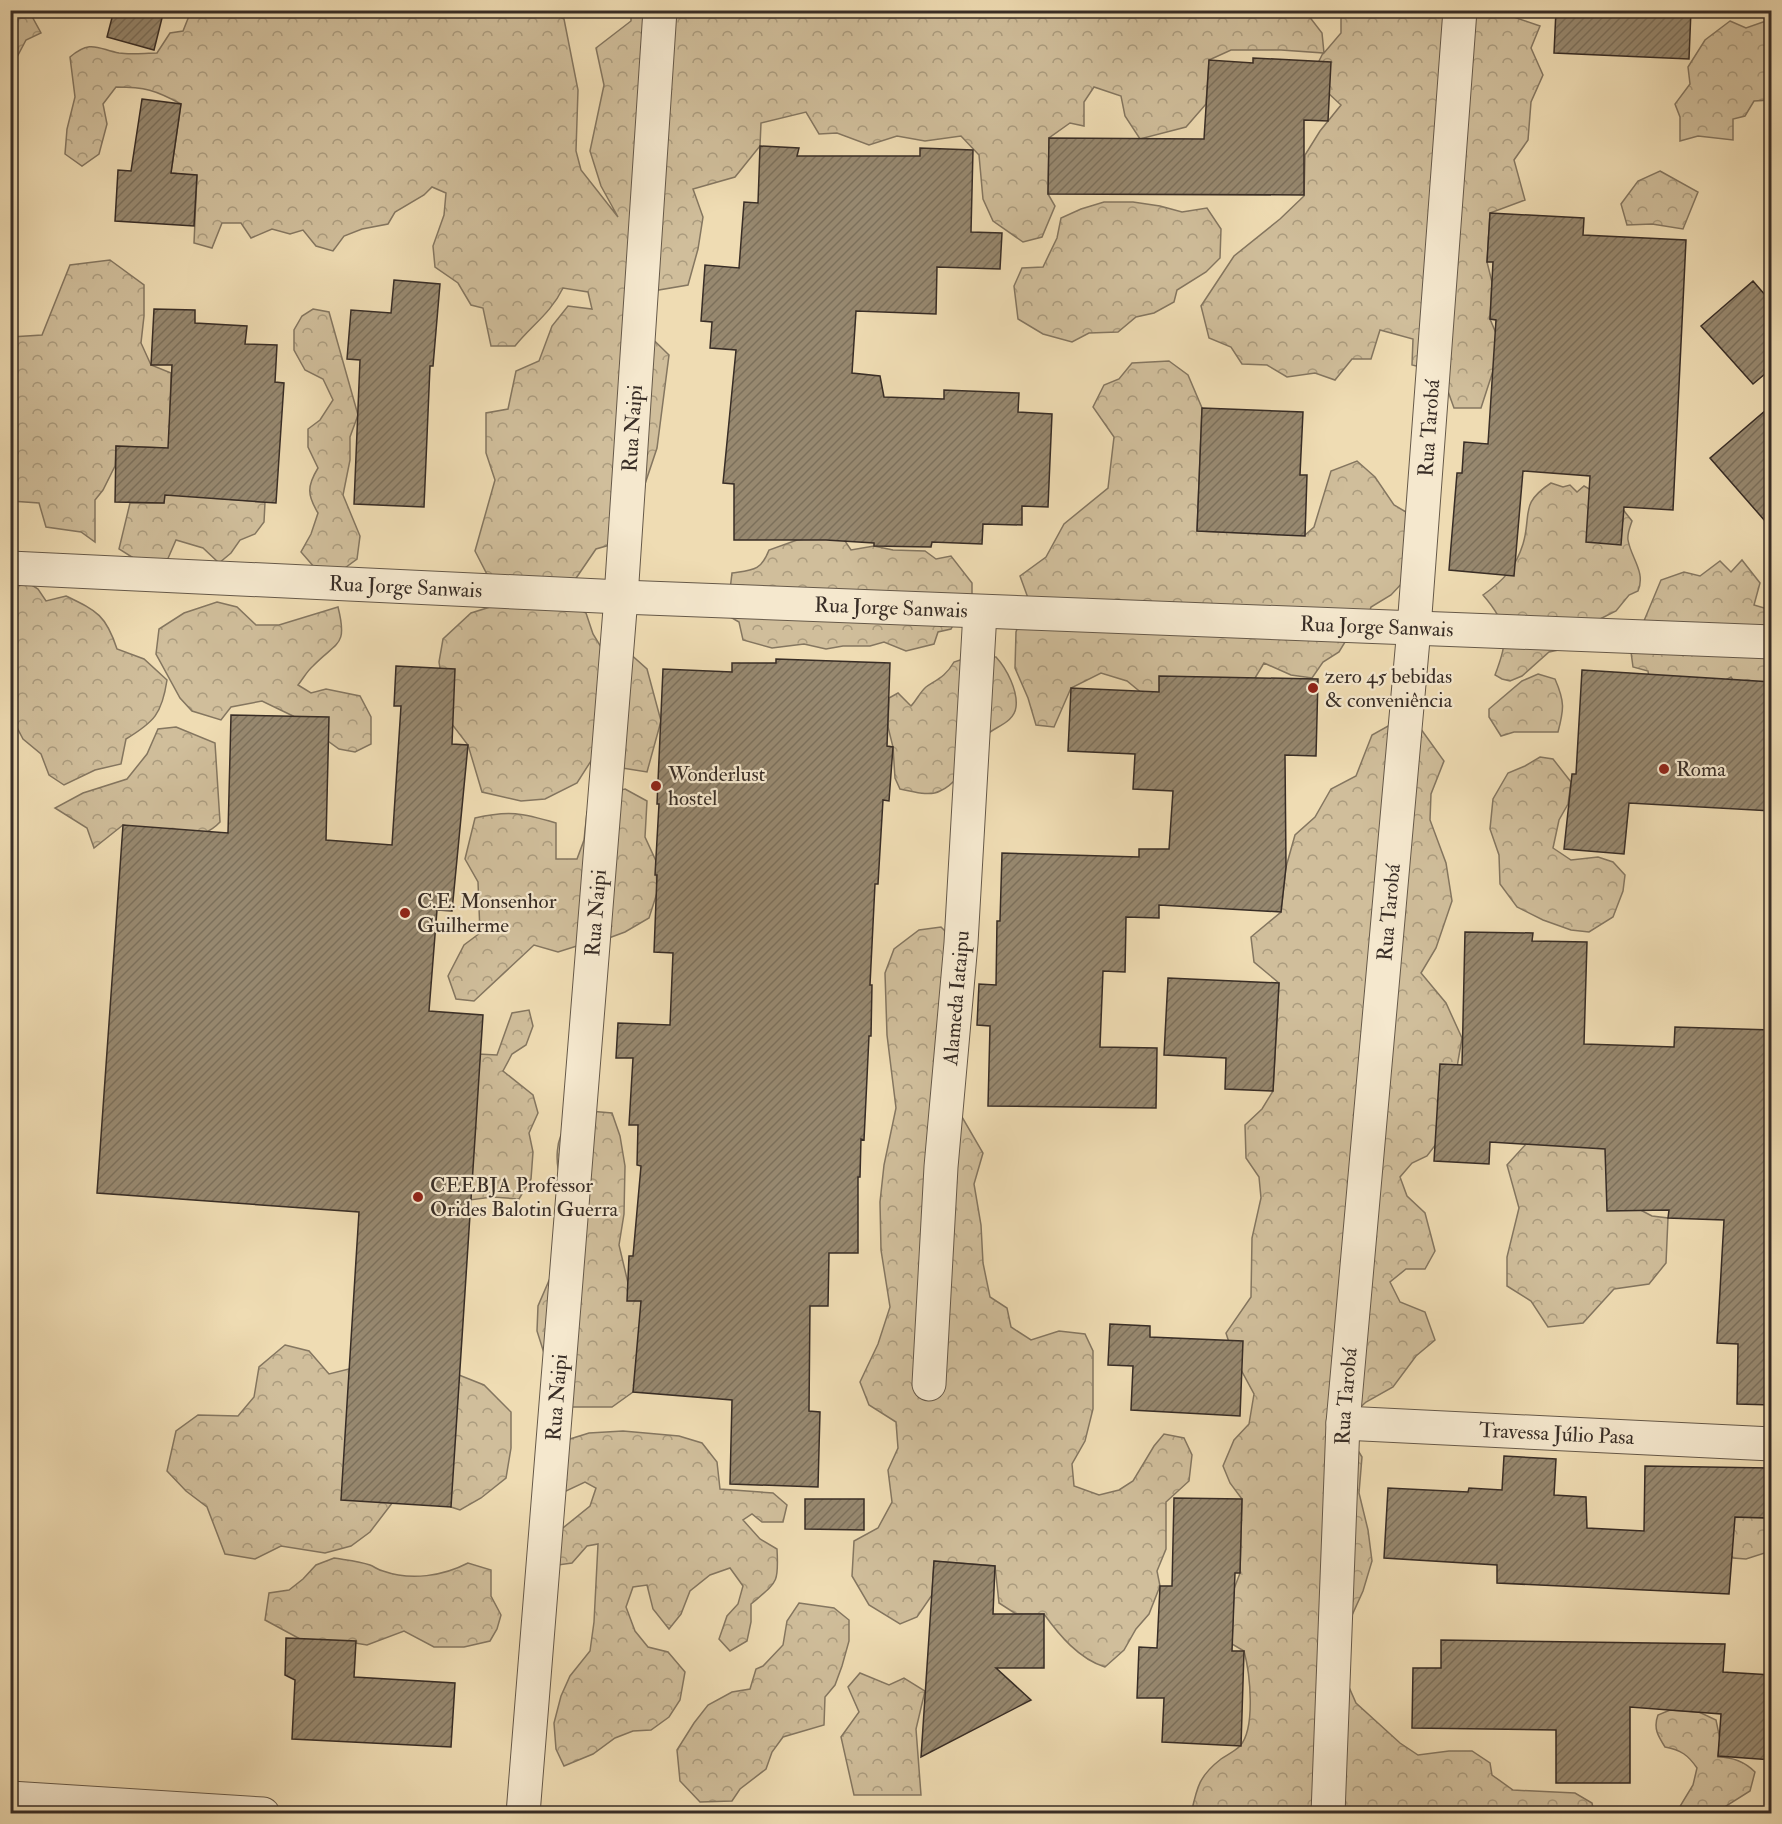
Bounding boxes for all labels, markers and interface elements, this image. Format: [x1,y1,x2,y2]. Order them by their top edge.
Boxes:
street label: Rua Tarobá [1412,378,1446,478]
street label: Rua Naipi [616,383,649,473]
street label: Rua Jorge Sanwais [328,570,483,604]
street label: Rua Jorge Sanwais [814,592,968,625]
street label: Rua Jorge Sanwais [1299,611,1454,644]
place label: zero 45 bebidas & conveniência [1325,663,1453,714]
marker: zero 45 bebidas & conveniência [1306,681,1320,695]
place label: Roma [1676,756,1726,783]
place label: Wonderlust hostel [667,761,766,812]
marker: Roma [1657,762,1671,776]
marker: Wonderlust hostel [649,779,663,793]
street label: Rua Tarobá [1371,862,1407,962]
street label: Rua Naipi [579,868,613,958]
place label: C.E. Monsenhor Guilherme [417,888,557,939]
marker: C.E. Monsenhor Guilherme [398,906,412,920]
street label: Alameda Iataipu [937,930,976,1068]
place label: CEEBJA Professor Orides Balotin Guerra [430,1172,619,1223]
marker: CEEBJA Professor Orides Balotin Guerra [411,1190,425,1204]
street label: Rua Tarobá [1329,1346,1364,1446]
street label: Rua Naipi [540,1352,574,1442]
street label: Travessa Júlio Pasa [1479,1417,1635,1451]

